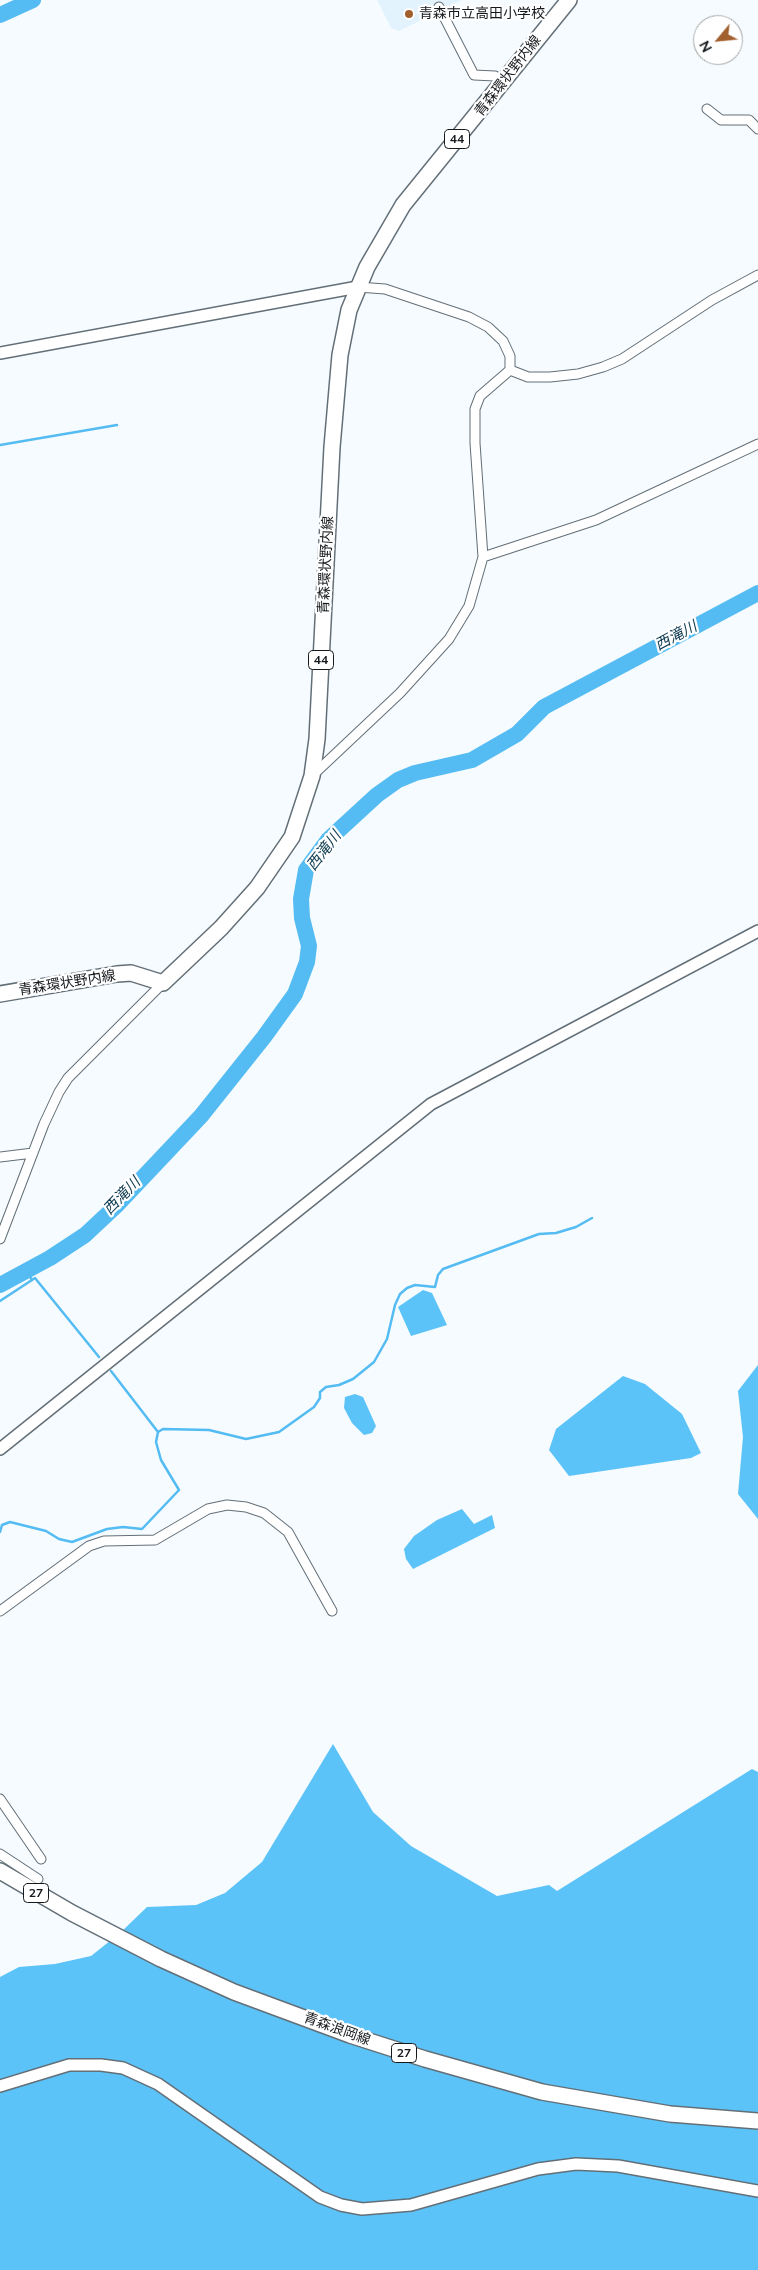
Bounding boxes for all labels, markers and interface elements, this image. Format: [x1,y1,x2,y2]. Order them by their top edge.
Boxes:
place label: 青森市立高田小学校 [419,6,545,22]
marker: 青森市立高田小学校 [403,8,415,20]
north arrow [693,15,743,65]
street label: 青森環状野内線 [471,32,545,120]
text: N [695,38,716,55]
road number: 44 [444,130,470,148]
street label: 青森環状野内線 [315,516,337,614]
water label: 西滝川 [652,617,700,655]
road number: 44 [308,650,334,670]
water label: 西滝川 [303,828,345,874]
street label: 青森環状野内線 [17,967,117,999]
water label: 西滝川 [100,1174,144,1218]
road number: 27 [24,1884,48,1902]
street label: 青森浪岡線 [301,2009,373,2049]
road number: 27 [392,2044,416,2062]

